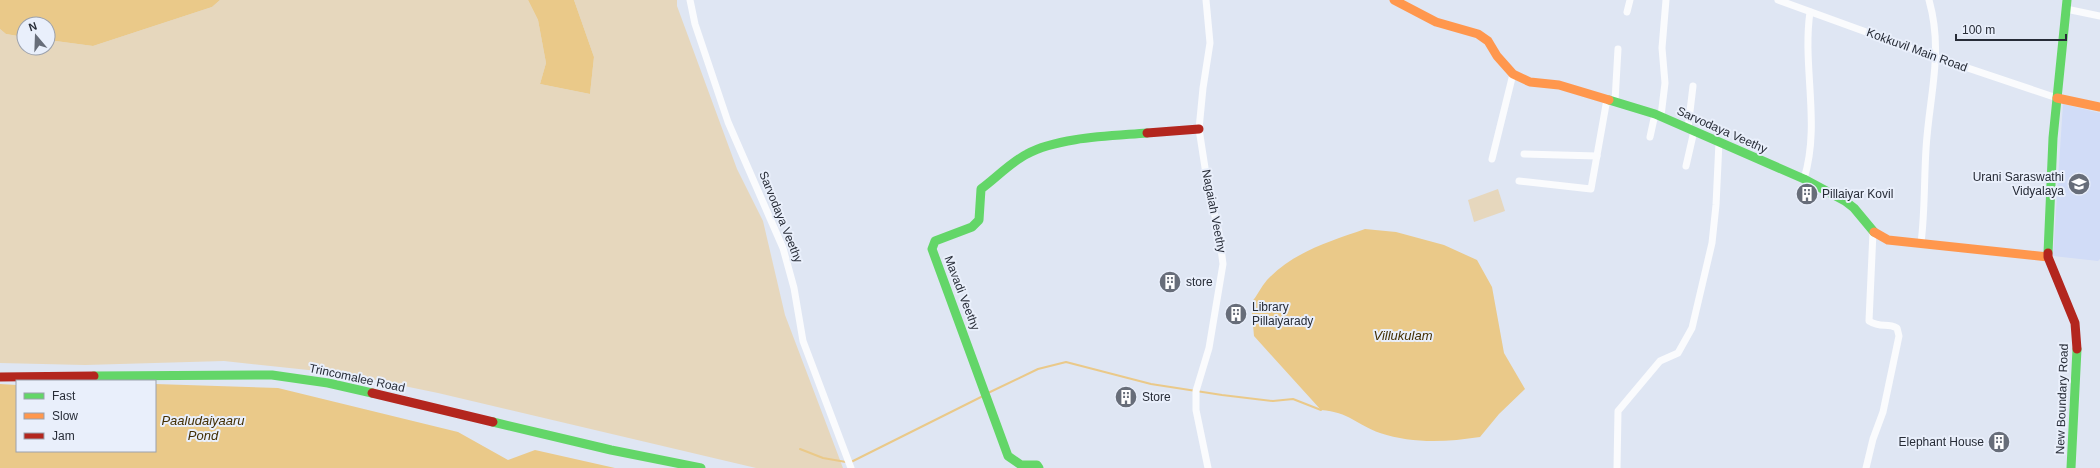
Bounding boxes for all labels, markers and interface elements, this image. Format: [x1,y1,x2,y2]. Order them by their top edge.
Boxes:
north arrow [16,16,56,56]
scale bar [1956,16,2066,42]
text: N [27,20,39,34]
text: 100 m [1962,23,1995,37]
street label: Kokkuvil Main Road [1865,25,1969,75]
street label: Sarvodaya Veethy [1675,104,1769,156]
street label: Nagaiah Veethy [1199,168,1229,254]
street label: Sarvodaya Veethy [756,169,806,265]
place label: Urani Saraswathi Vidyalaya [1973,170,2064,198]
school or university icon: Urani Saraswathi Vidyalaya [2066,171,2092,197]
building icon: Pillaiyar Kovil [1794,181,1820,207]
place label: Pillaiyar Kovil [1822,187,1893,201]
street label: Mavadi Veethy [941,254,983,332]
building icon: store [1157,269,1183,295]
place label: store [1186,275,1213,289]
place label: Library Pillaiyarady [1252,300,1313,328]
building icon: Library Pillaiyarady [1223,301,1249,327]
water label: Villukulam [1373,328,1433,343]
street label: New Boundary Road [2053,343,2071,455]
street label: Trincomalee Road [308,361,406,395]
legend [16,380,156,452]
building icon: Store [1113,384,1139,410]
text: Fast [52,389,76,403]
place label: Store [1142,390,1171,404]
text: Slow [52,409,78,423]
water label: Paaludaiyaaru Pond [161,413,245,443]
text: Jam [52,429,75,443]
building icon: Elephant House [1986,429,2012,455]
place label: Elephant House [1899,435,1984,449]

